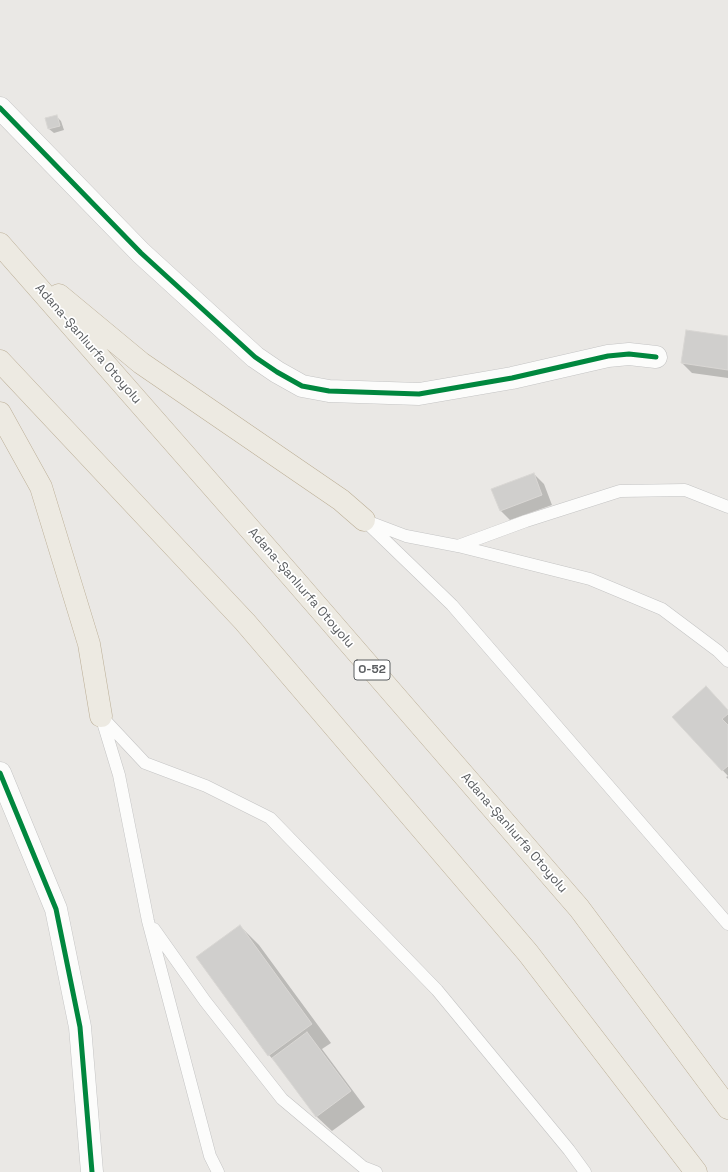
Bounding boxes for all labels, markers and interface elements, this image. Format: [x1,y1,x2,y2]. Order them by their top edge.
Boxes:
street label: Adana-Şanlıurfa Otoyolu [32,281,144,407]
street label: Adana-Şanlıurfa Otoyolu [245,525,357,651]
road number: O-52 [354,660,390,680]
street label: Adana-Şanlıurfa Otoyolu [458,770,570,896]

